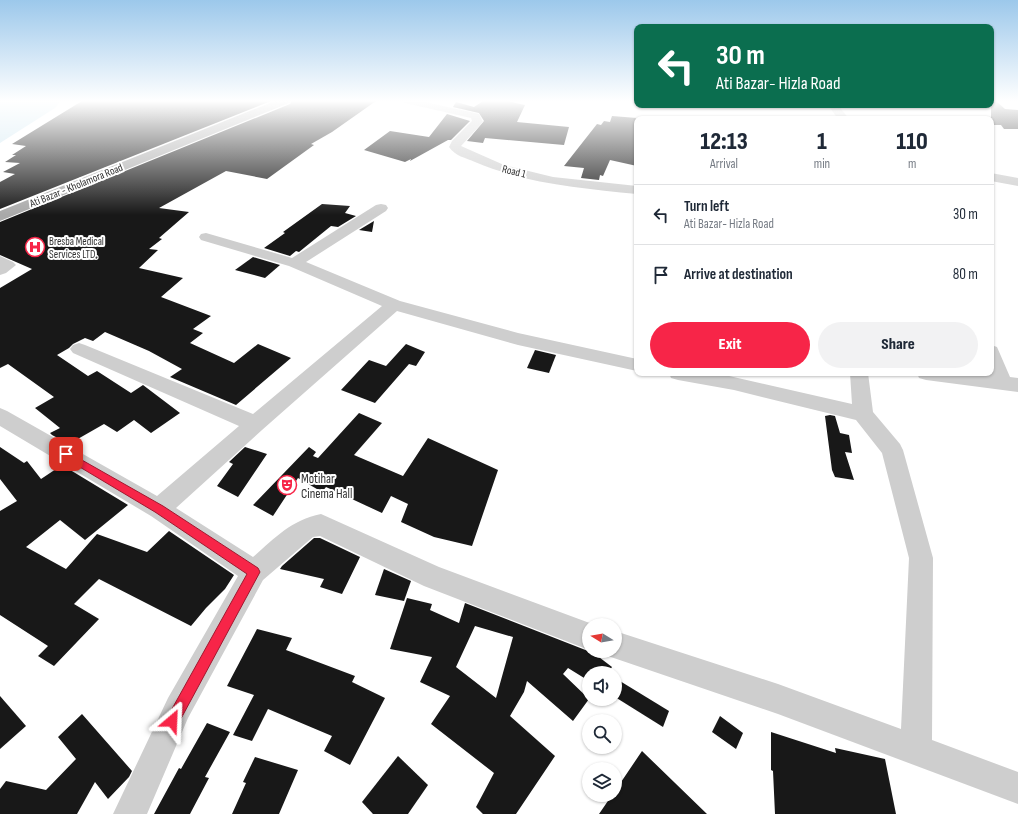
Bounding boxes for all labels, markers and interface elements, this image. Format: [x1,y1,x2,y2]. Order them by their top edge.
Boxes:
text: 30 m [716,39,765,72]
icon: left [650,40,702,92]
text: Ati Bazar- Hizla Road [716,73,840,94]
text: 12:13 [700,127,748,156]
text: 1 [817,127,827,156]
text: 110 [896,127,928,156]
text: Arrival [710,156,738,172]
text: min [814,156,830,172]
text: m [908,156,916,172]
street label: Ati Bazar - Kholamora Road [27,161,125,210]
street label: Road 1 [501,162,527,181]
text: Turn left [684,197,729,216]
icon: left [650,204,672,226]
text: 30 m [953,205,978,224]
text: Ati Bazar- Hizla Road [684,216,774,232]
place label: Bresba Medical Services LTD. [49,235,104,261]
hospital icon: Bresba Medical Services LTD. [24,236,46,258]
icon: arrive [650,264,672,286]
text: Arrive at destination [684,265,793,284]
text: 80 m [953,265,978,284]
button: Exit [650,322,810,368]
button: Share [818,322,978,368]
pin [49,437,83,471]
icon: arrive [55,443,77,465]
place label: Motihar Cinema Hall [301,471,352,502]
theatre icon: Motihar Cinema Hall [276,474,298,496]
north arrow [582,618,622,658]
map controls [582,618,622,802]
button: sound [582,666,622,706]
position arrow [151,700,193,742]
button: search [582,714,622,754]
button: layers [582,762,622,802]

